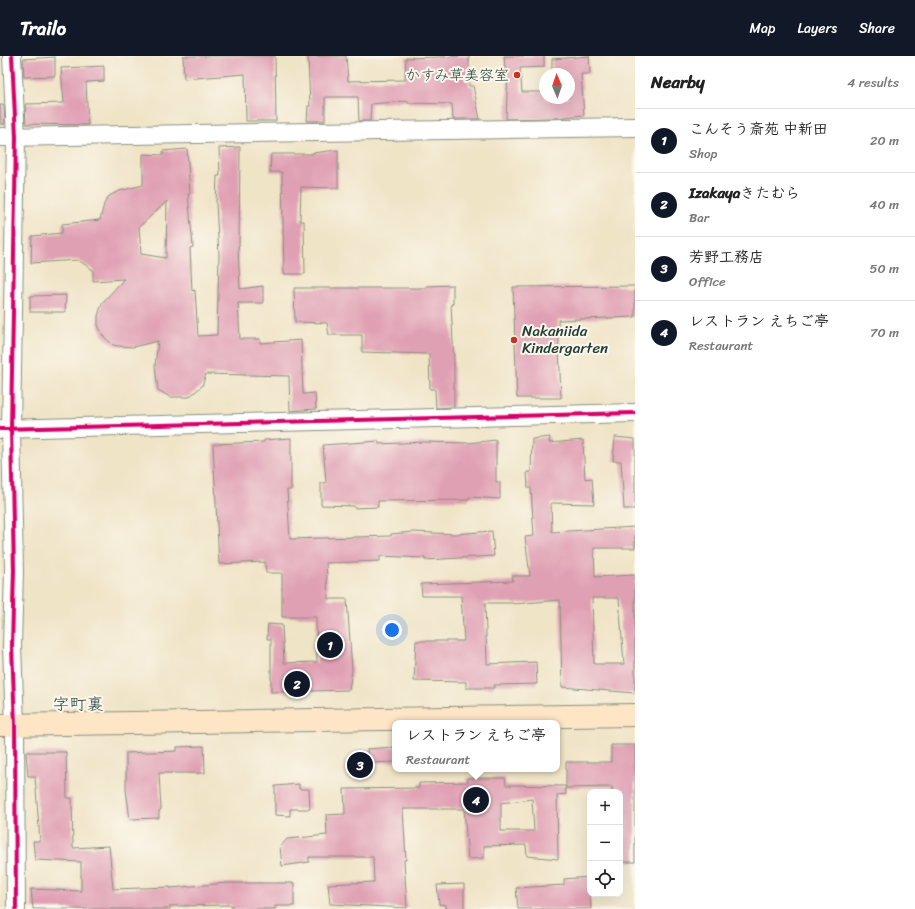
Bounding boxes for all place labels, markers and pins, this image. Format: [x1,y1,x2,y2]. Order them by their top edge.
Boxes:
place label: かすみ草美容室 [405,62,509,88]
marker: かすみ草美容室 [512,70,522,80]
place label: Nakaniida Kindergarten [522,318,608,361]
marker: Nakaniida Kindergarten [509,335,519,345]
pin: 1 [317,630,343,660]
pin: 2 [284,669,310,699]
pin: 3 [347,750,373,780]
pin: 4 [463,785,489,815]

